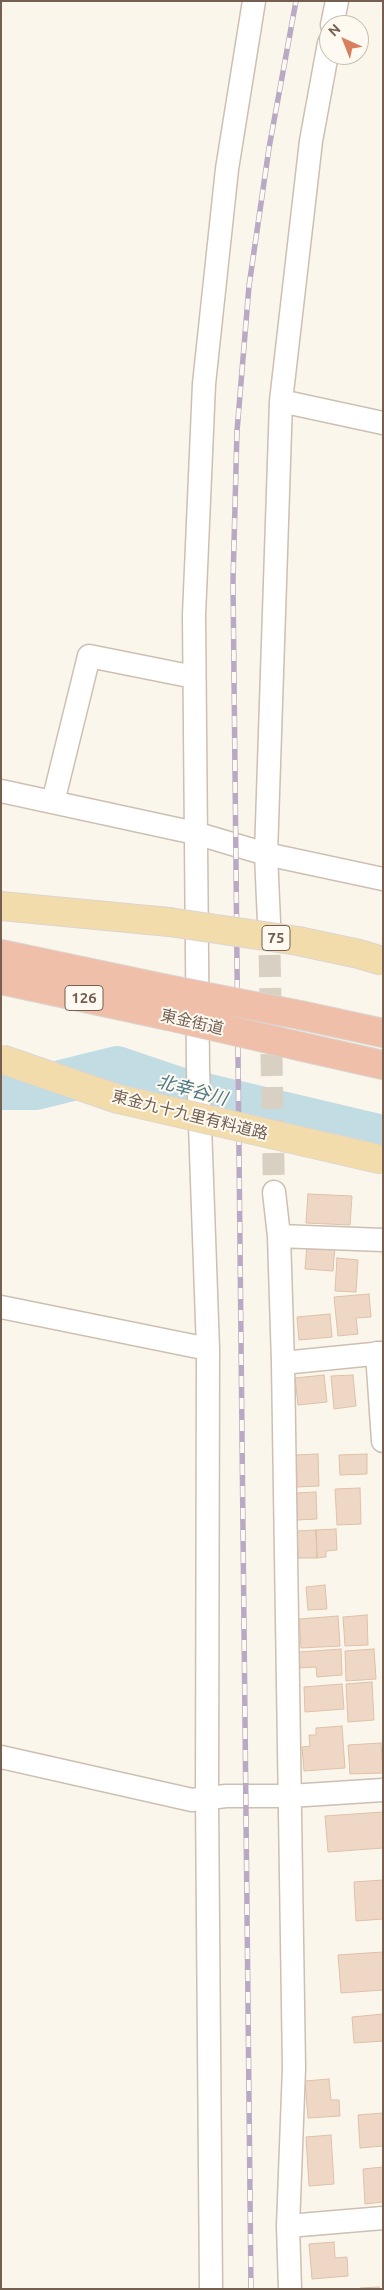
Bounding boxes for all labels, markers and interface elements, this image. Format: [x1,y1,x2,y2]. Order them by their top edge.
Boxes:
north arrow [319,15,369,65]
text: N [325,21,344,39]
road number: 75 [262,926,290,950]
road number: 126 [65,986,103,1010]
street label: 東金街道 [159,1005,225,1039]
water label: 北幸谷川 [154,1070,230,1110]
street label: 東金九十九里有料道路 [110,1086,270,1144]

